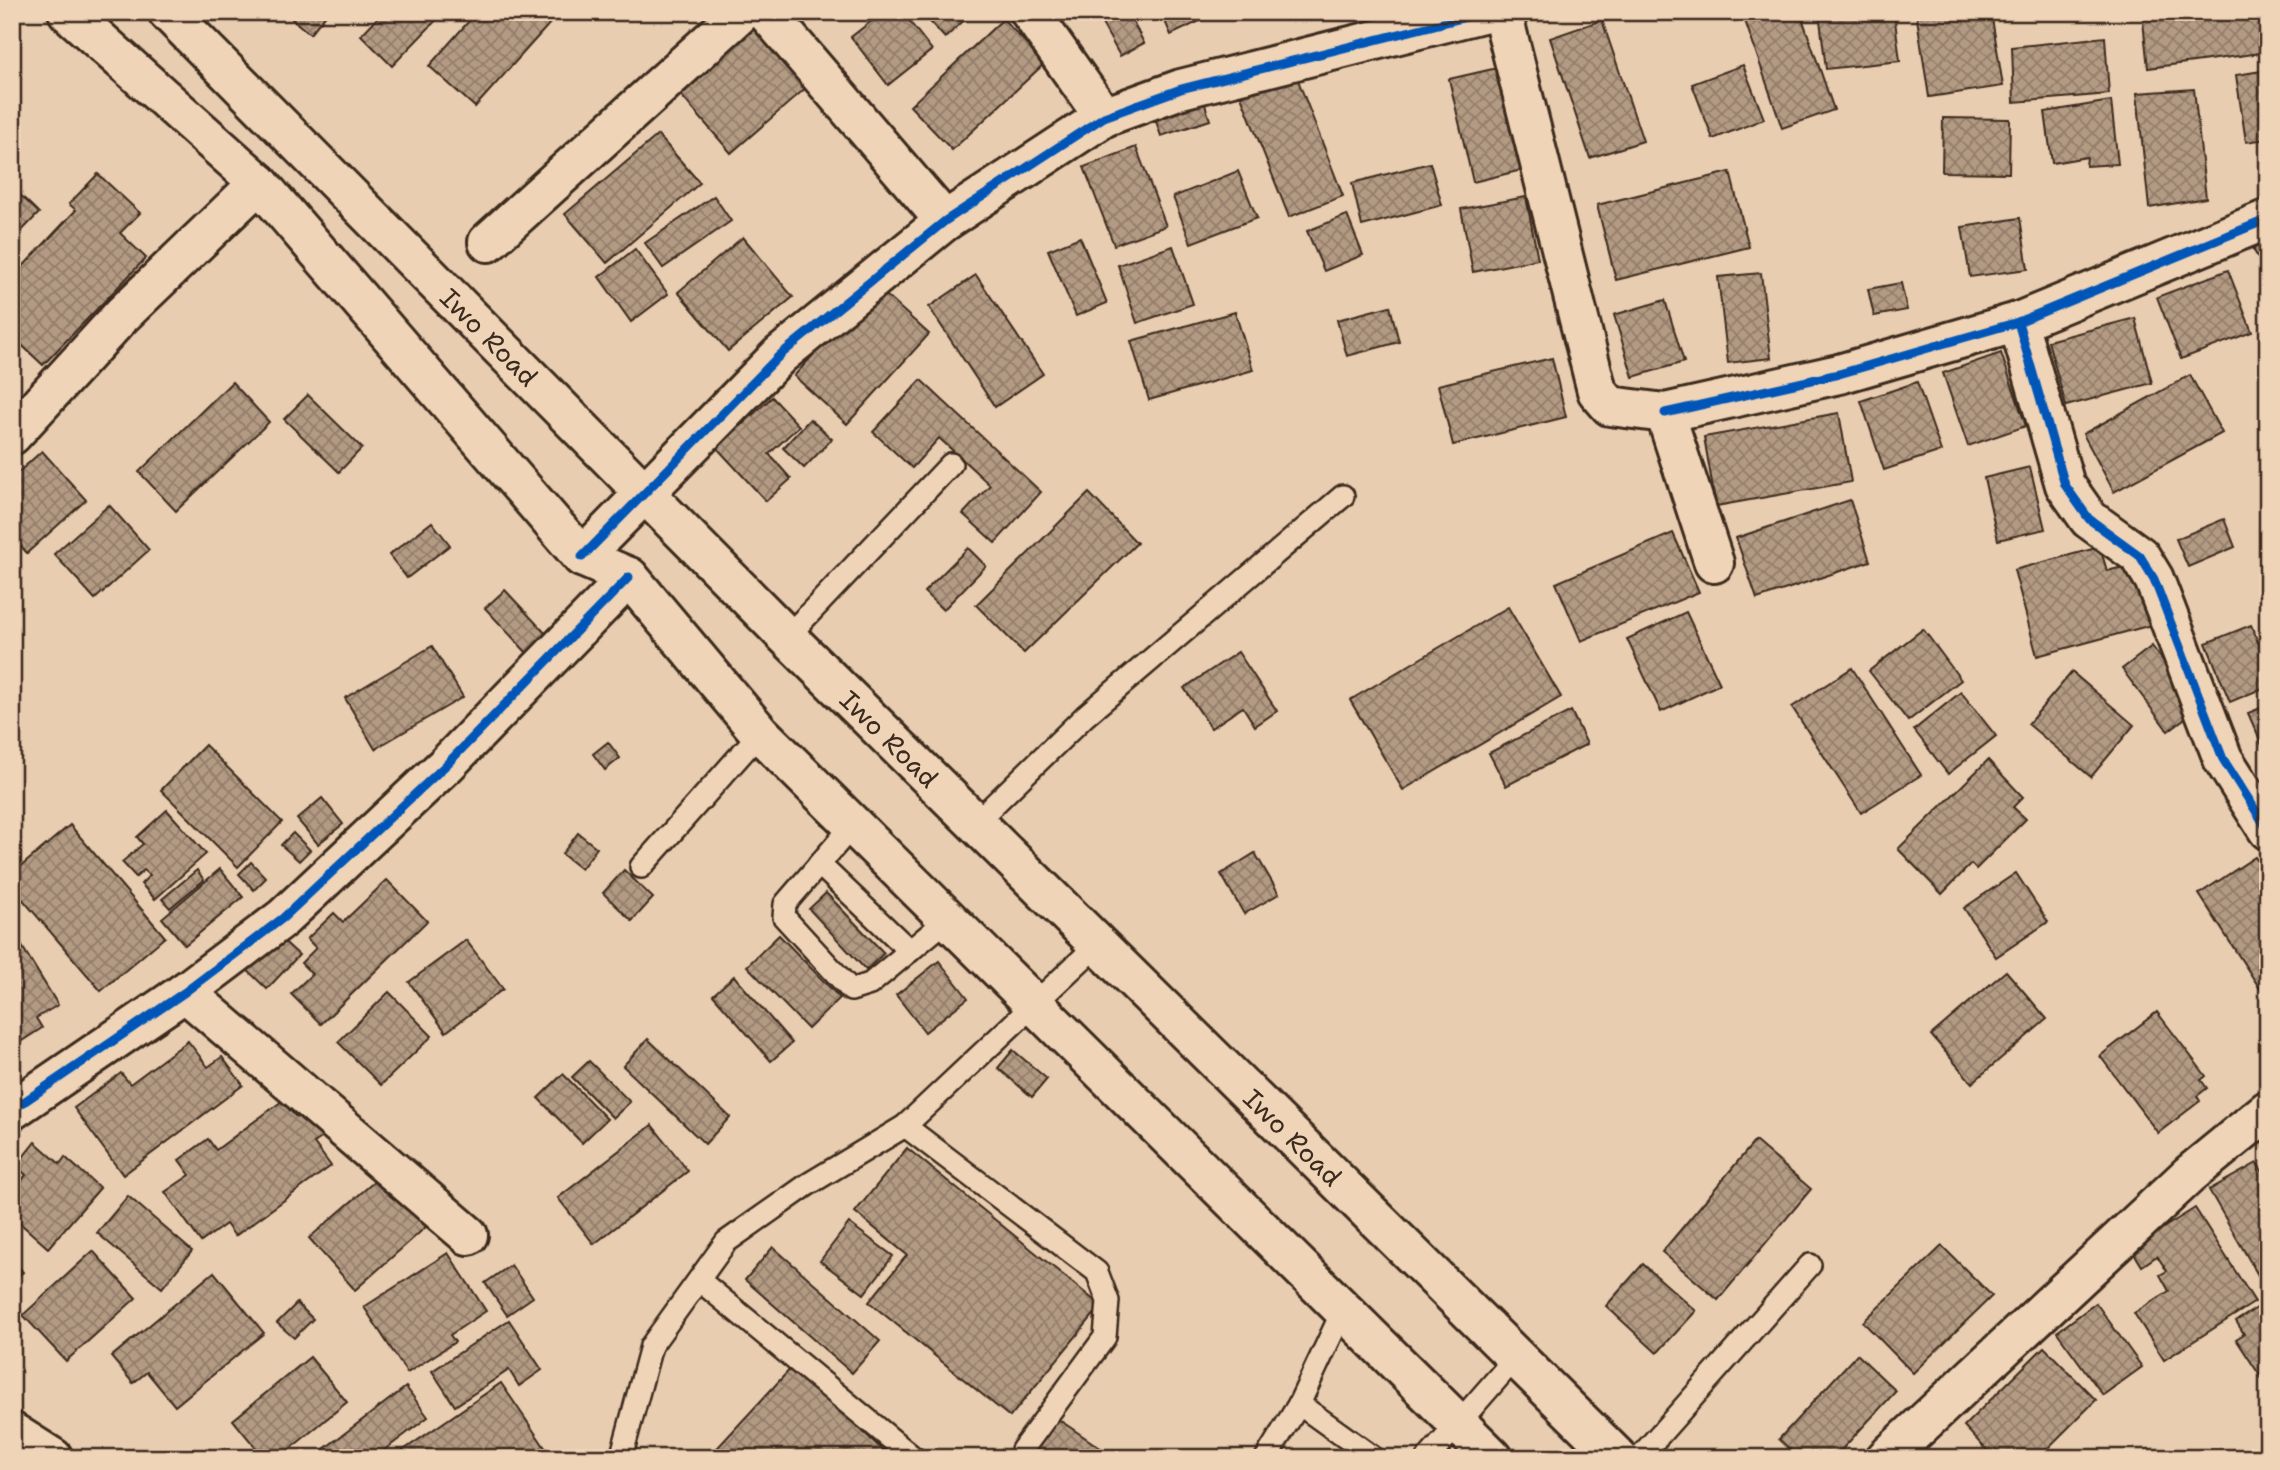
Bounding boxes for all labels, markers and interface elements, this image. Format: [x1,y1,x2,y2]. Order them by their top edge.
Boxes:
street label: Iwo Road [433,280,546,394]
street label: Iwo Road [833,682,947,795]
street label: Iwo Road [1236,1080,1350,1193]

